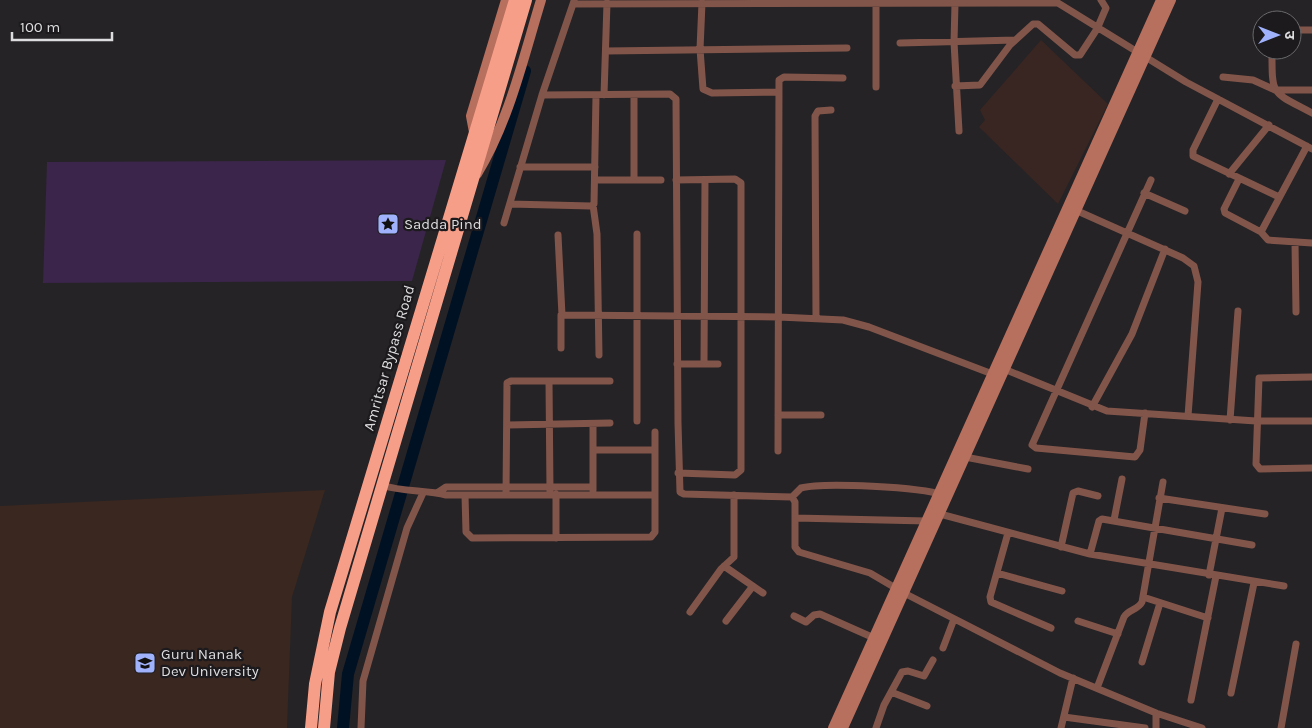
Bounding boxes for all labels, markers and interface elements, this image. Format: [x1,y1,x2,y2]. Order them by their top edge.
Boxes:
scale bar [12,10,112,42]
north arrow [1252,10,1302,60]
text: 100 m [20,18,60,36]
text: उ [1281,31,1298,40]
place icon: Sadda Pind [376,212,400,236]
place label: Sadda Pind [404,215,482,233]
street label: Amritsar Bypass Road [360,283,418,433]
place label: Guru Nanak Dev University [161,645,259,680]
school or university icon: Guru Nanak Dev University [133,651,157,675]

